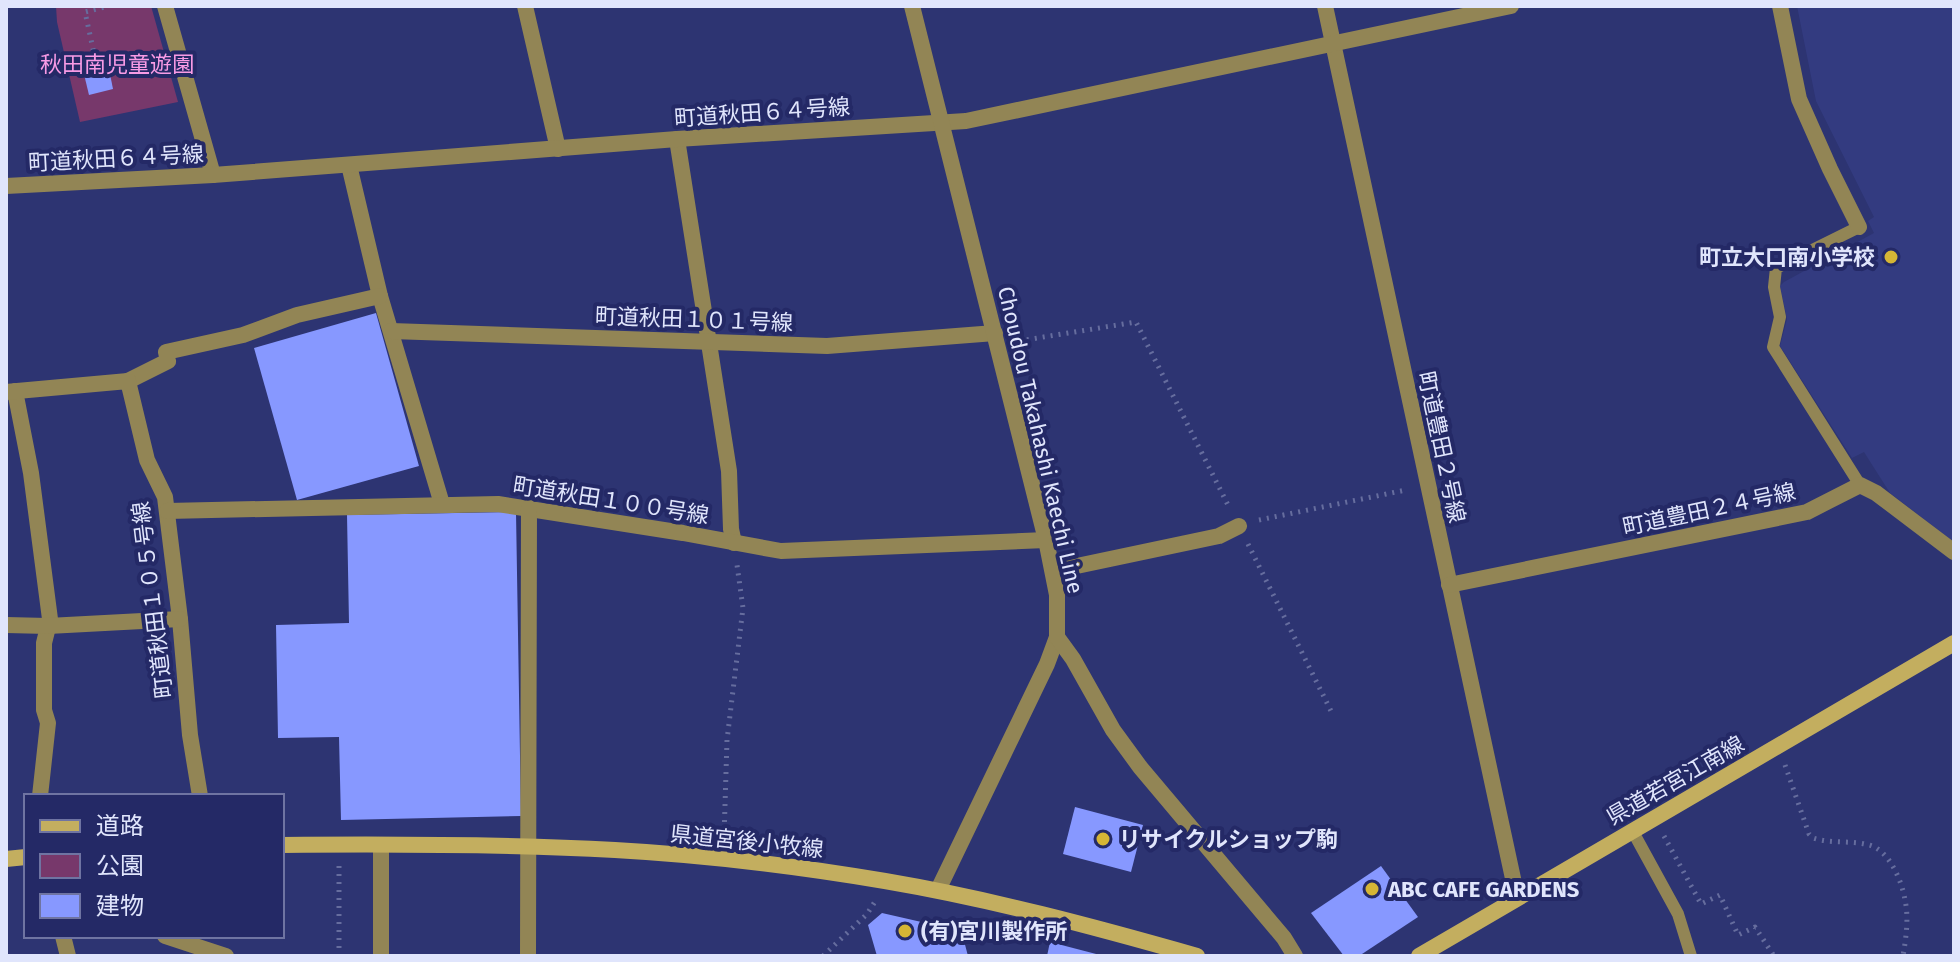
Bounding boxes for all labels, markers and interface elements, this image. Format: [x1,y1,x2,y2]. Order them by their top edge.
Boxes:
park label: 秋田南児童遊園 [40,51,194,78]
street label: 町道秋田６４号線 [673,93,851,132]
street label: 町道秋田６４号線 [27,140,205,177]
place label: 町立大口南小学校 [1699,244,1875,271]
marker: 町立大口南小学校 [1882,248,1900,266]
street label: Choudou Takahashi Kaechi Line [992,284,1089,596]
street label: 町道秋田１０１号線 [595,303,793,336]
street label: 町道豊田２号線 [1412,369,1471,525]
street label: 町道秋田１００号線 [511,472,711,529]
street label: 町道豊田２４号線 [1620,478,1798,541]
street label: 町道秋田１０５号線 [127,500,178,700]
street label: 県道若宮江南線 [1602,730,1749,831]
legend [24,794,284,938]
text: 道路 [96,812,144,840]
street label: 県道宮後小牧線 [669,820,825,863]
place label: リサイクルショップ駒 [1119,826,1338,853]
marker: リサイクルショップ駒 [1094,830,1112,848]
text: 公園 [96,852,144,880]
place label: ABC CAFE GARDENS [1387,876,1580,903]
marker: ABC CAFE GARDENS [1363,880,1381,898]
text: 建物 [96,892,144,920]
place label: (有)宮川製作所 [921,918,1067,945]
marker: (有)宮川製作所 [896,922,914,940]

